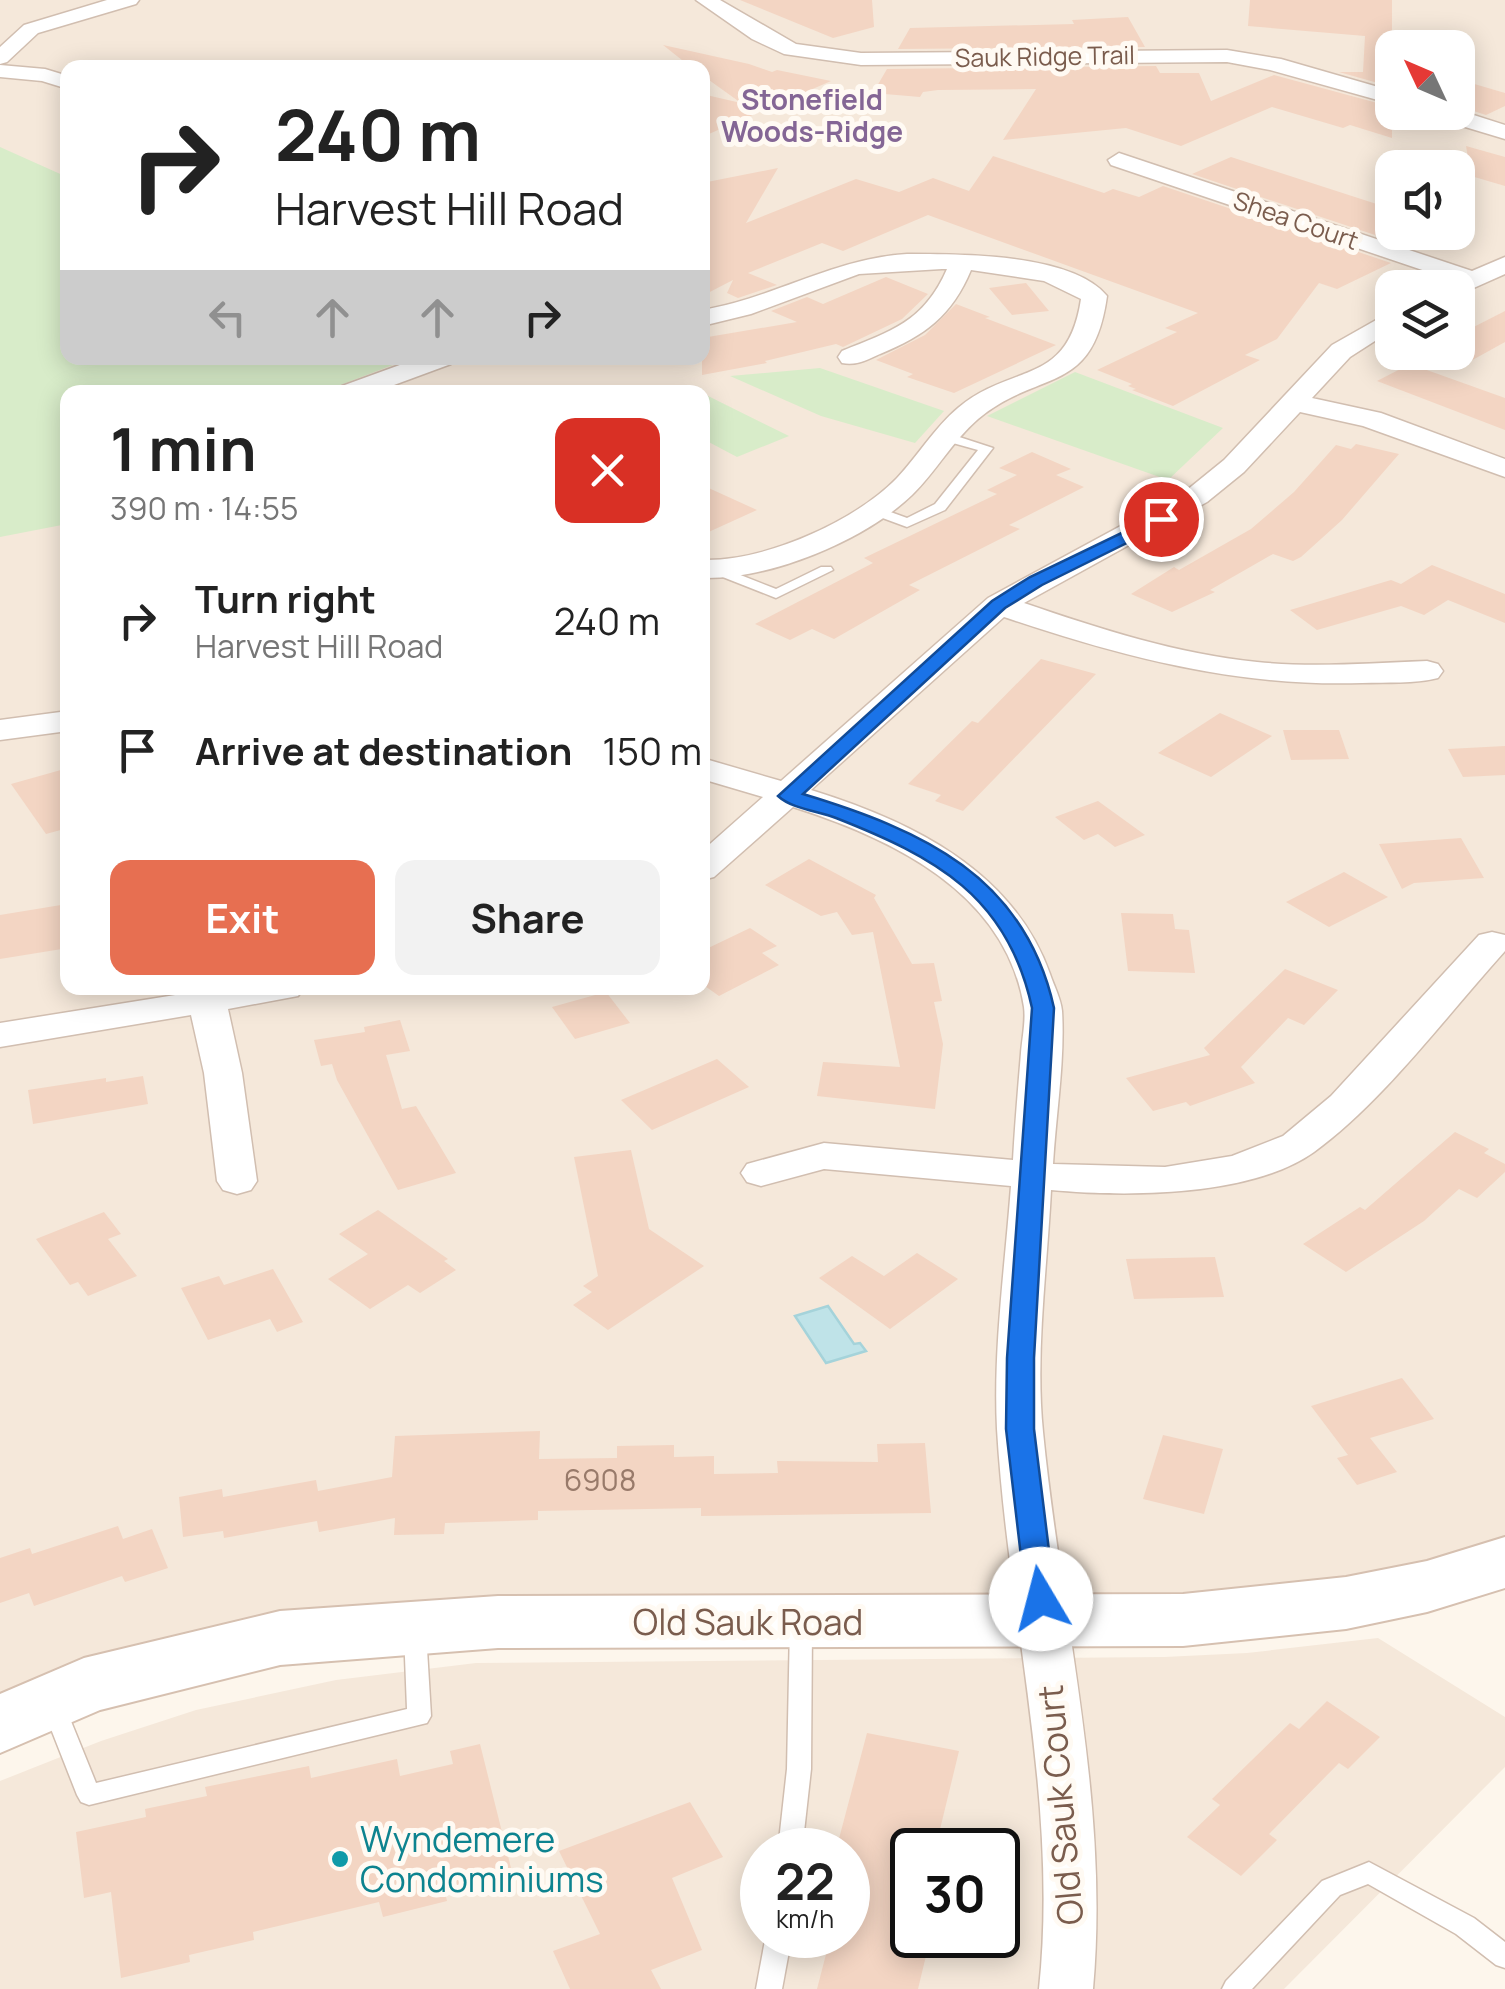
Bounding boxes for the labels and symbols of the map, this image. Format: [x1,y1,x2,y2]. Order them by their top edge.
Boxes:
north arrow [1375,30,1475,130]
street label: Sauk Ridge Trail [955,37,1135,75]
district label: Stonefield Woods-Ridge [721,80,903,150]
street label: Shea Court [1229,182,1363,258]
pin [1119,477,1204,562]
house number: 6908 [564,1459,636,1500]
position arrow [989,1547,1093,1651]
street label: Old Sauk Road [633,1598,863,1646]
street label: Old Sauk Court [1026,1683,1094,1927]
place label: Wyndemere Condominiums [360,1815,604,1903]
speed limit sign: 30 [890,1828,1020,1958]
marker: Wyndemere Condominiums [329,1848,351,1870]

